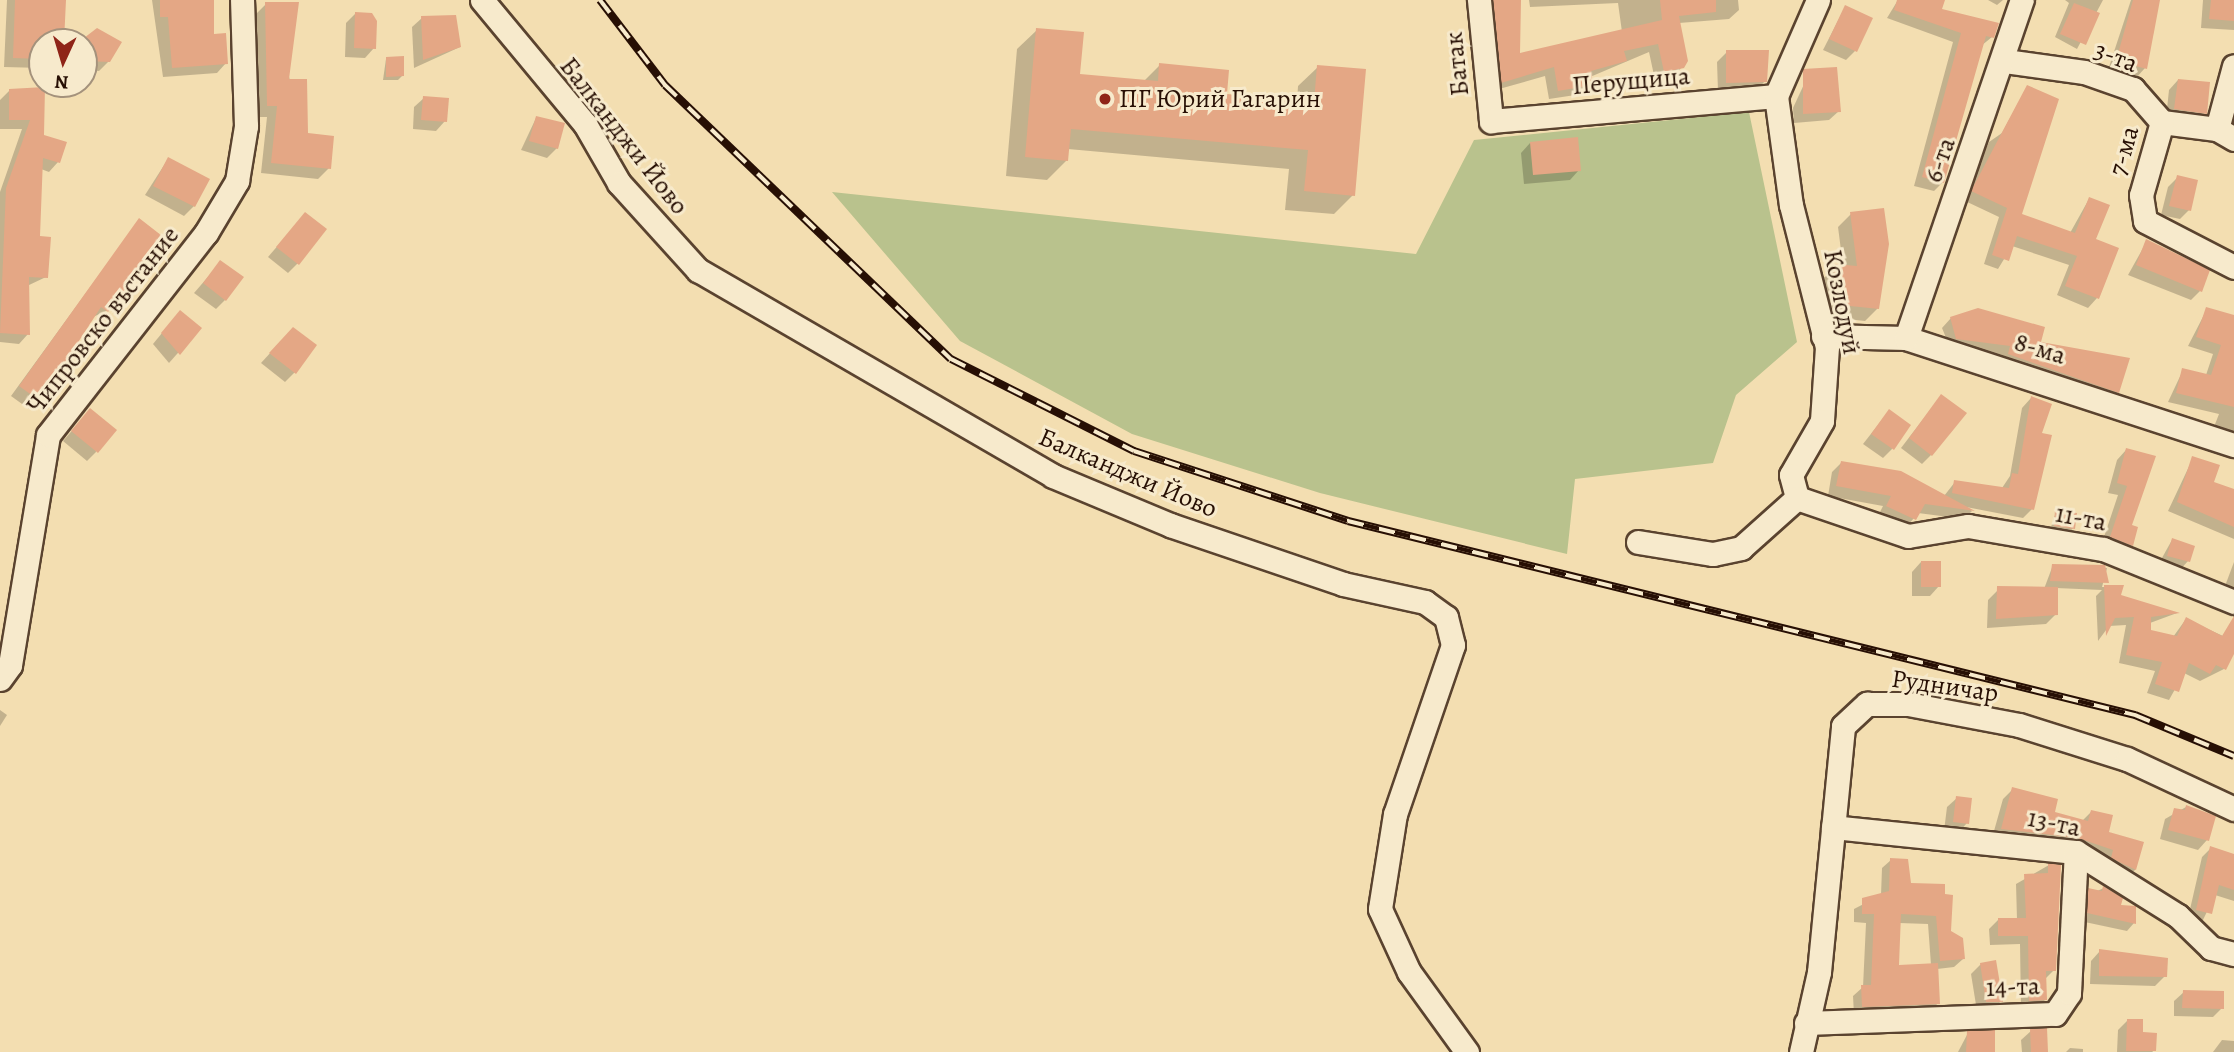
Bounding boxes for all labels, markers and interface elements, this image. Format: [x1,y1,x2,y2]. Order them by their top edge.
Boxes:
north arrow [28,28,98,98]
street label: Батак [1438,30,1476,98]
street label: 3-та [2090,35,2142,79]
street label: Балканджи Йово [553,51,695,221]
street label: Перущица [1571,60,1691,102]
text: N [54,69,69,95]
place label: ПГ Юрий Гагарин [1119,83,1321,115]
marker: ПГ Юрий Гагарин [1097,91,1113,107]
street label: 7-ма [2102,123,2146,179]
street label: 6-та [1918,133,1962,187]
street label: Чипровско въстание [20,220,186,420]
street label: Козлодуй [1817,247,1867,357]
street label: 8-ма [2011,326,2069,372]
street label: Балканджи Йово [1034,421,1222,525]
street label: 11-та [2053,498,2109,538]
street label: Рудничар [1890,663,2000,709]
street label: 13-та [2025,802,2083,844]
street label: 14-та [1985,970,2041,1004]

